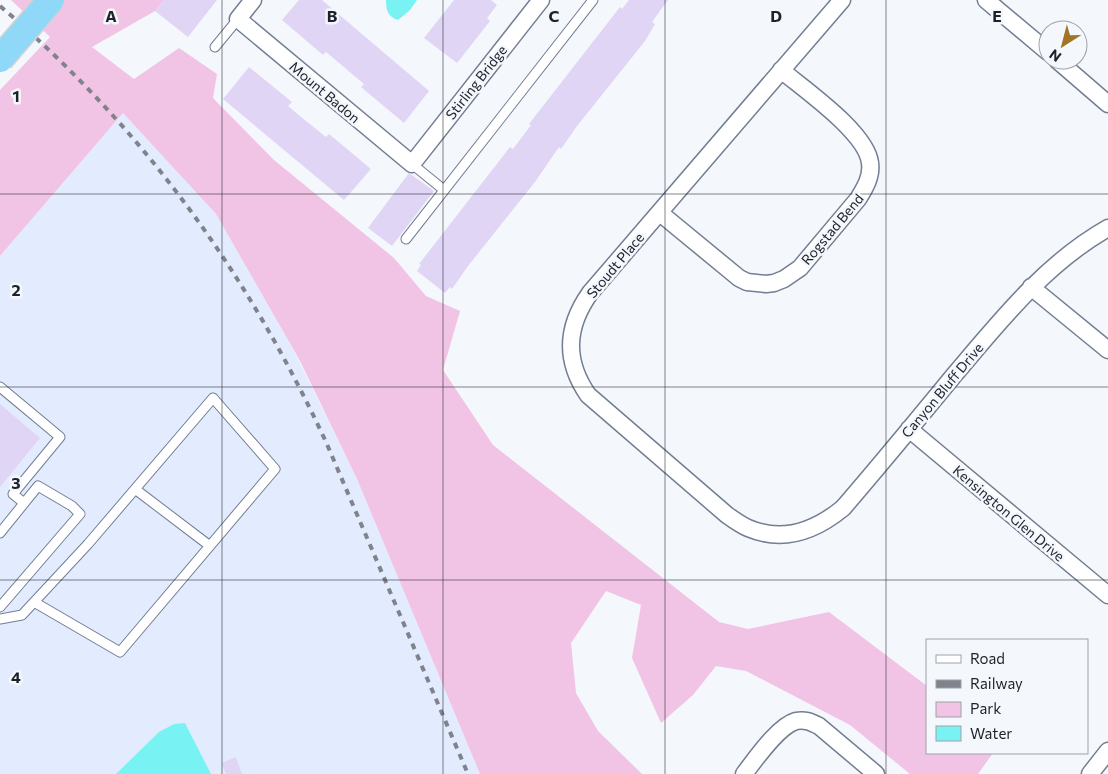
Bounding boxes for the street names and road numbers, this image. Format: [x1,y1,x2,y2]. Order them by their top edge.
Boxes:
street label: Stirling Bridge [442,41,510,123]
street label: Mount Badon [286,58,364,126]
street label: Rogstad Bend [797,190,867,268]
street label: Stoudt Place [583,229,647,301]
street label: Canyon Bluff Drive [897,339,987,441]
street label: Kensington Glen Drive [950,461,1068,565]

